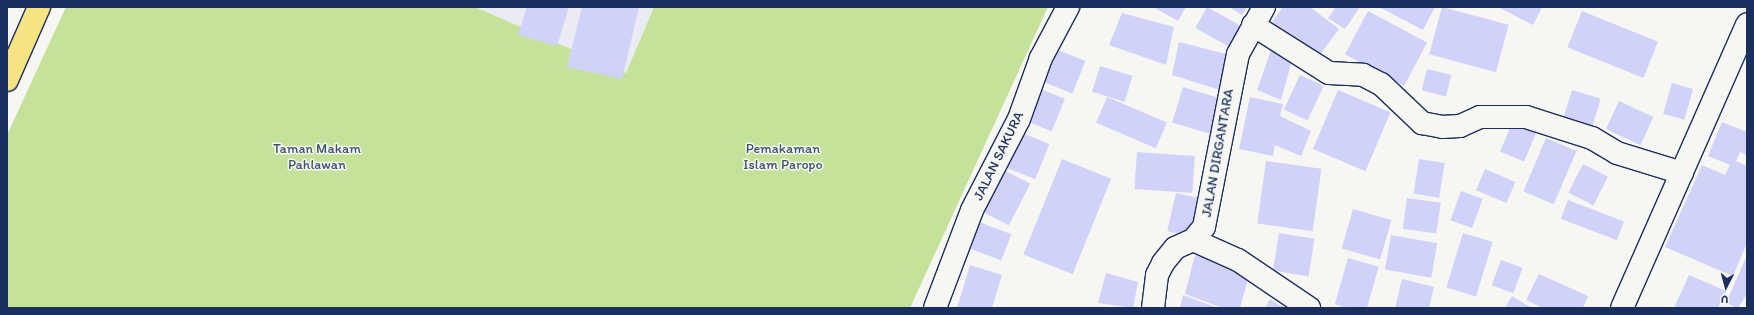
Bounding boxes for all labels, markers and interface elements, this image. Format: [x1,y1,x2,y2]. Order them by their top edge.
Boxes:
street label: JALAN DIRGANTARA [1198,88,1238,218]
street label: JALAN SAKURA [970,109,1028,203]
park label: Taman Makam Pahlawan [274,141,360,174]
park label: Pemakaman Islam Paropo [743,141,823,174]
north arrow [1706,267,1746,307]
text: U [1720,293,1729,306]

